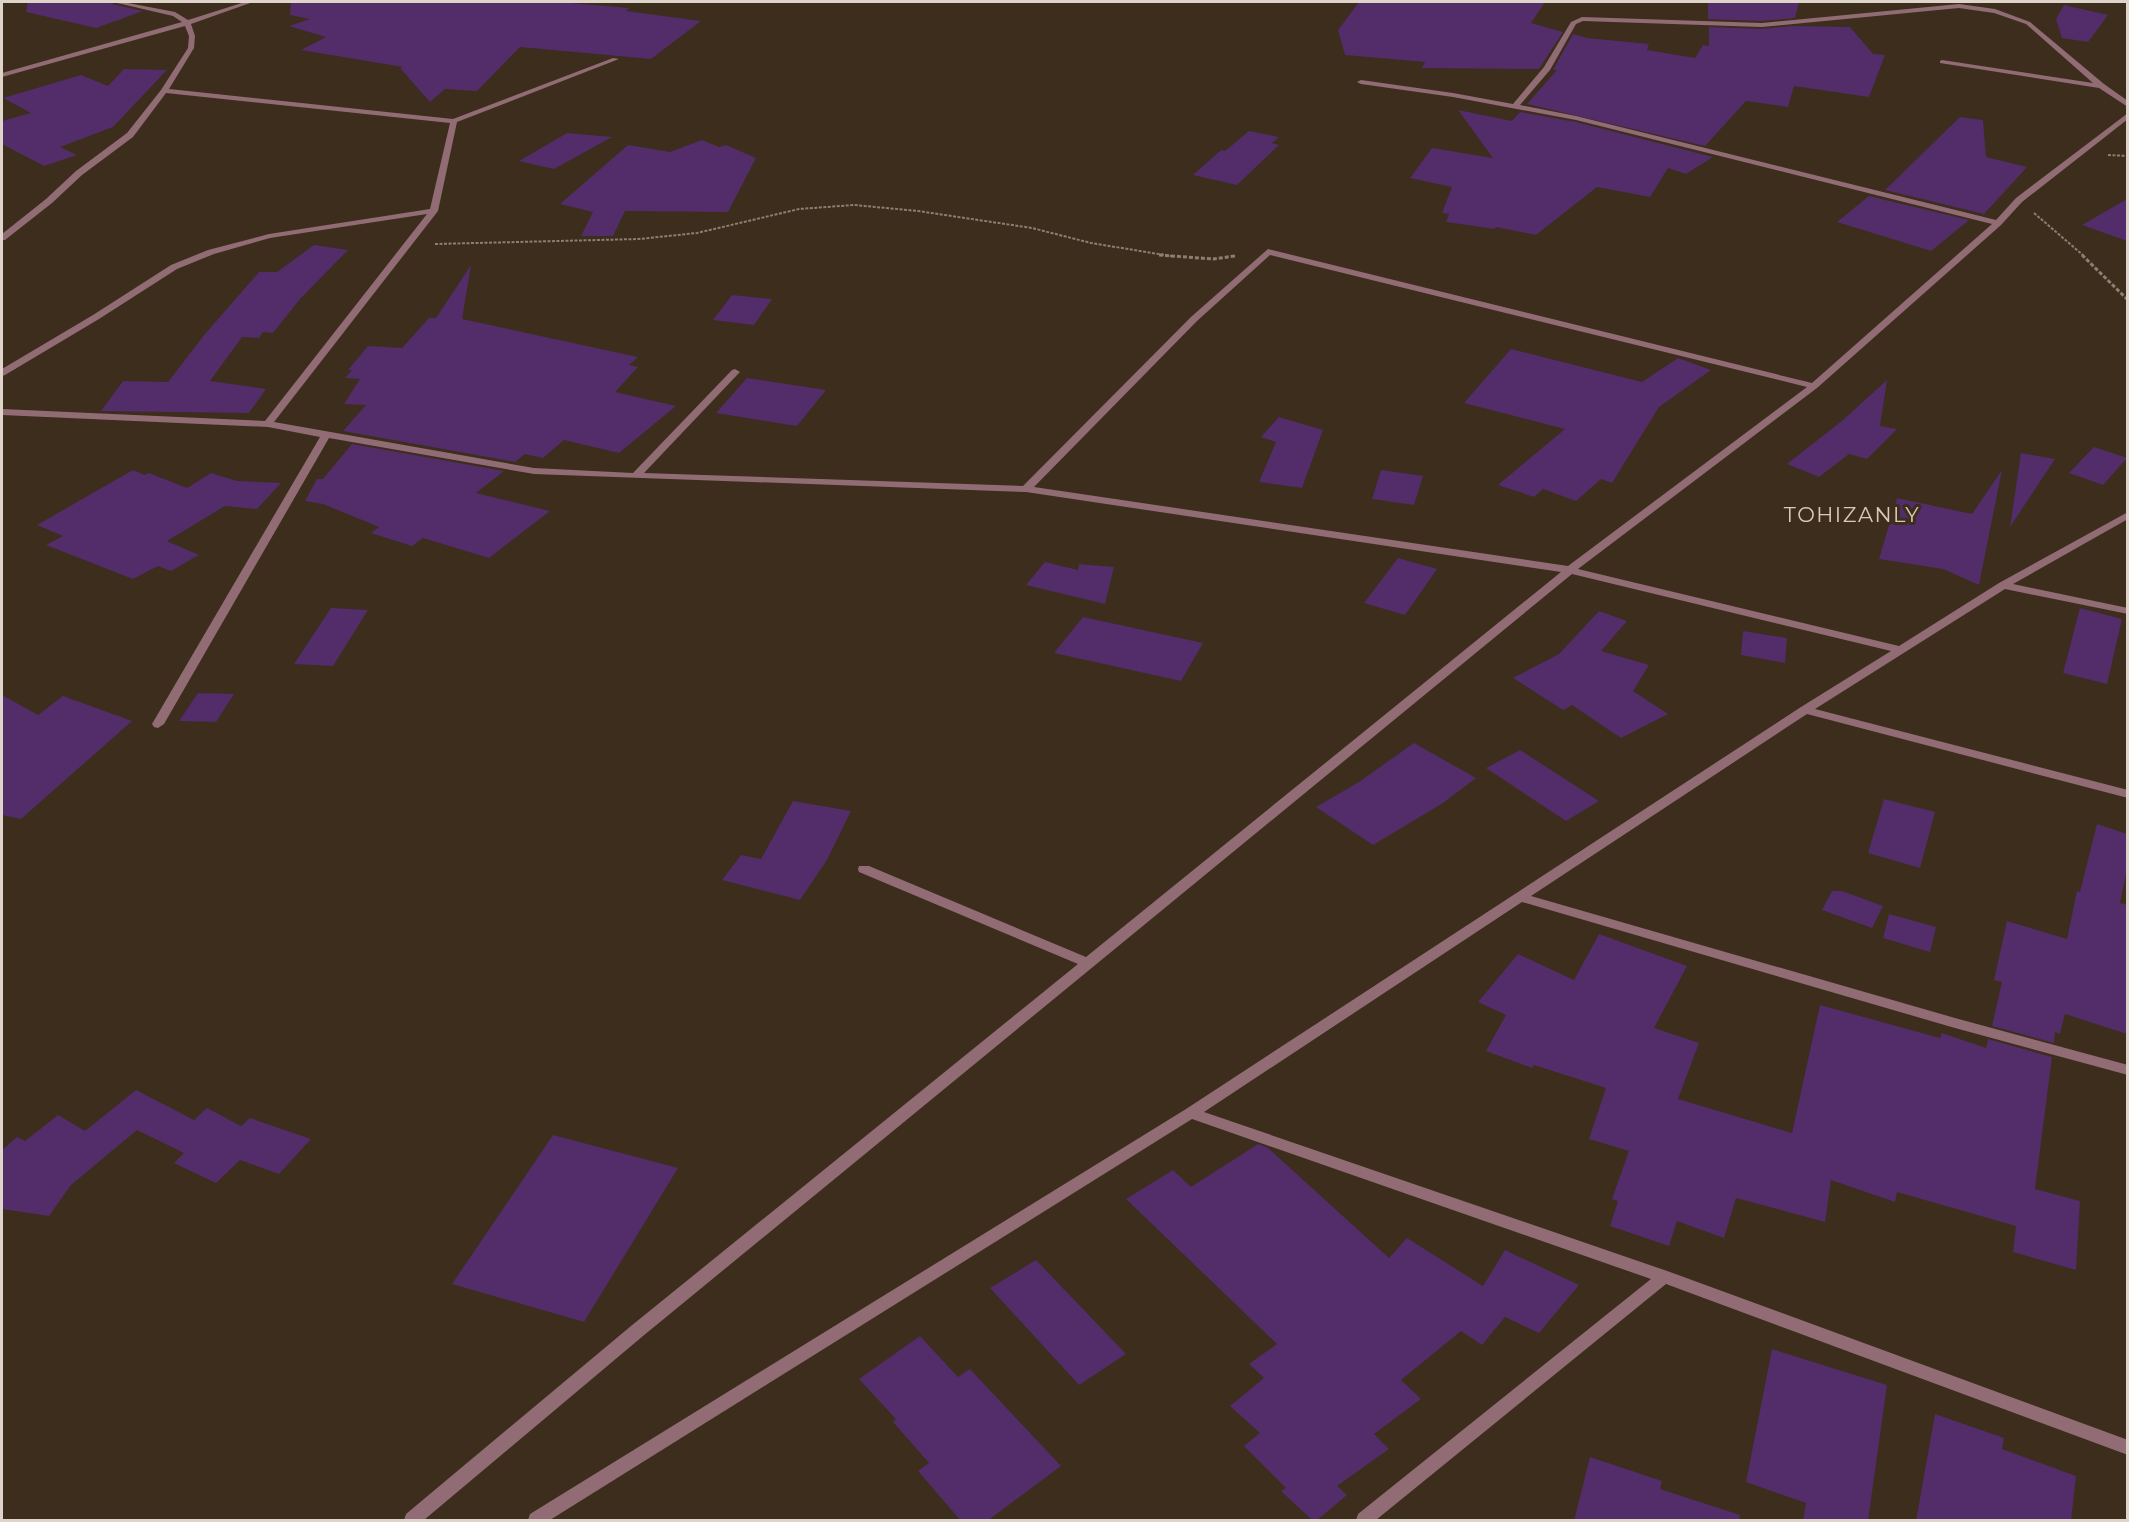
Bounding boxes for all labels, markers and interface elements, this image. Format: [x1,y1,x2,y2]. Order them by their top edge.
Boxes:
district label: TOHIZANLY [1784,502,1920,527]

